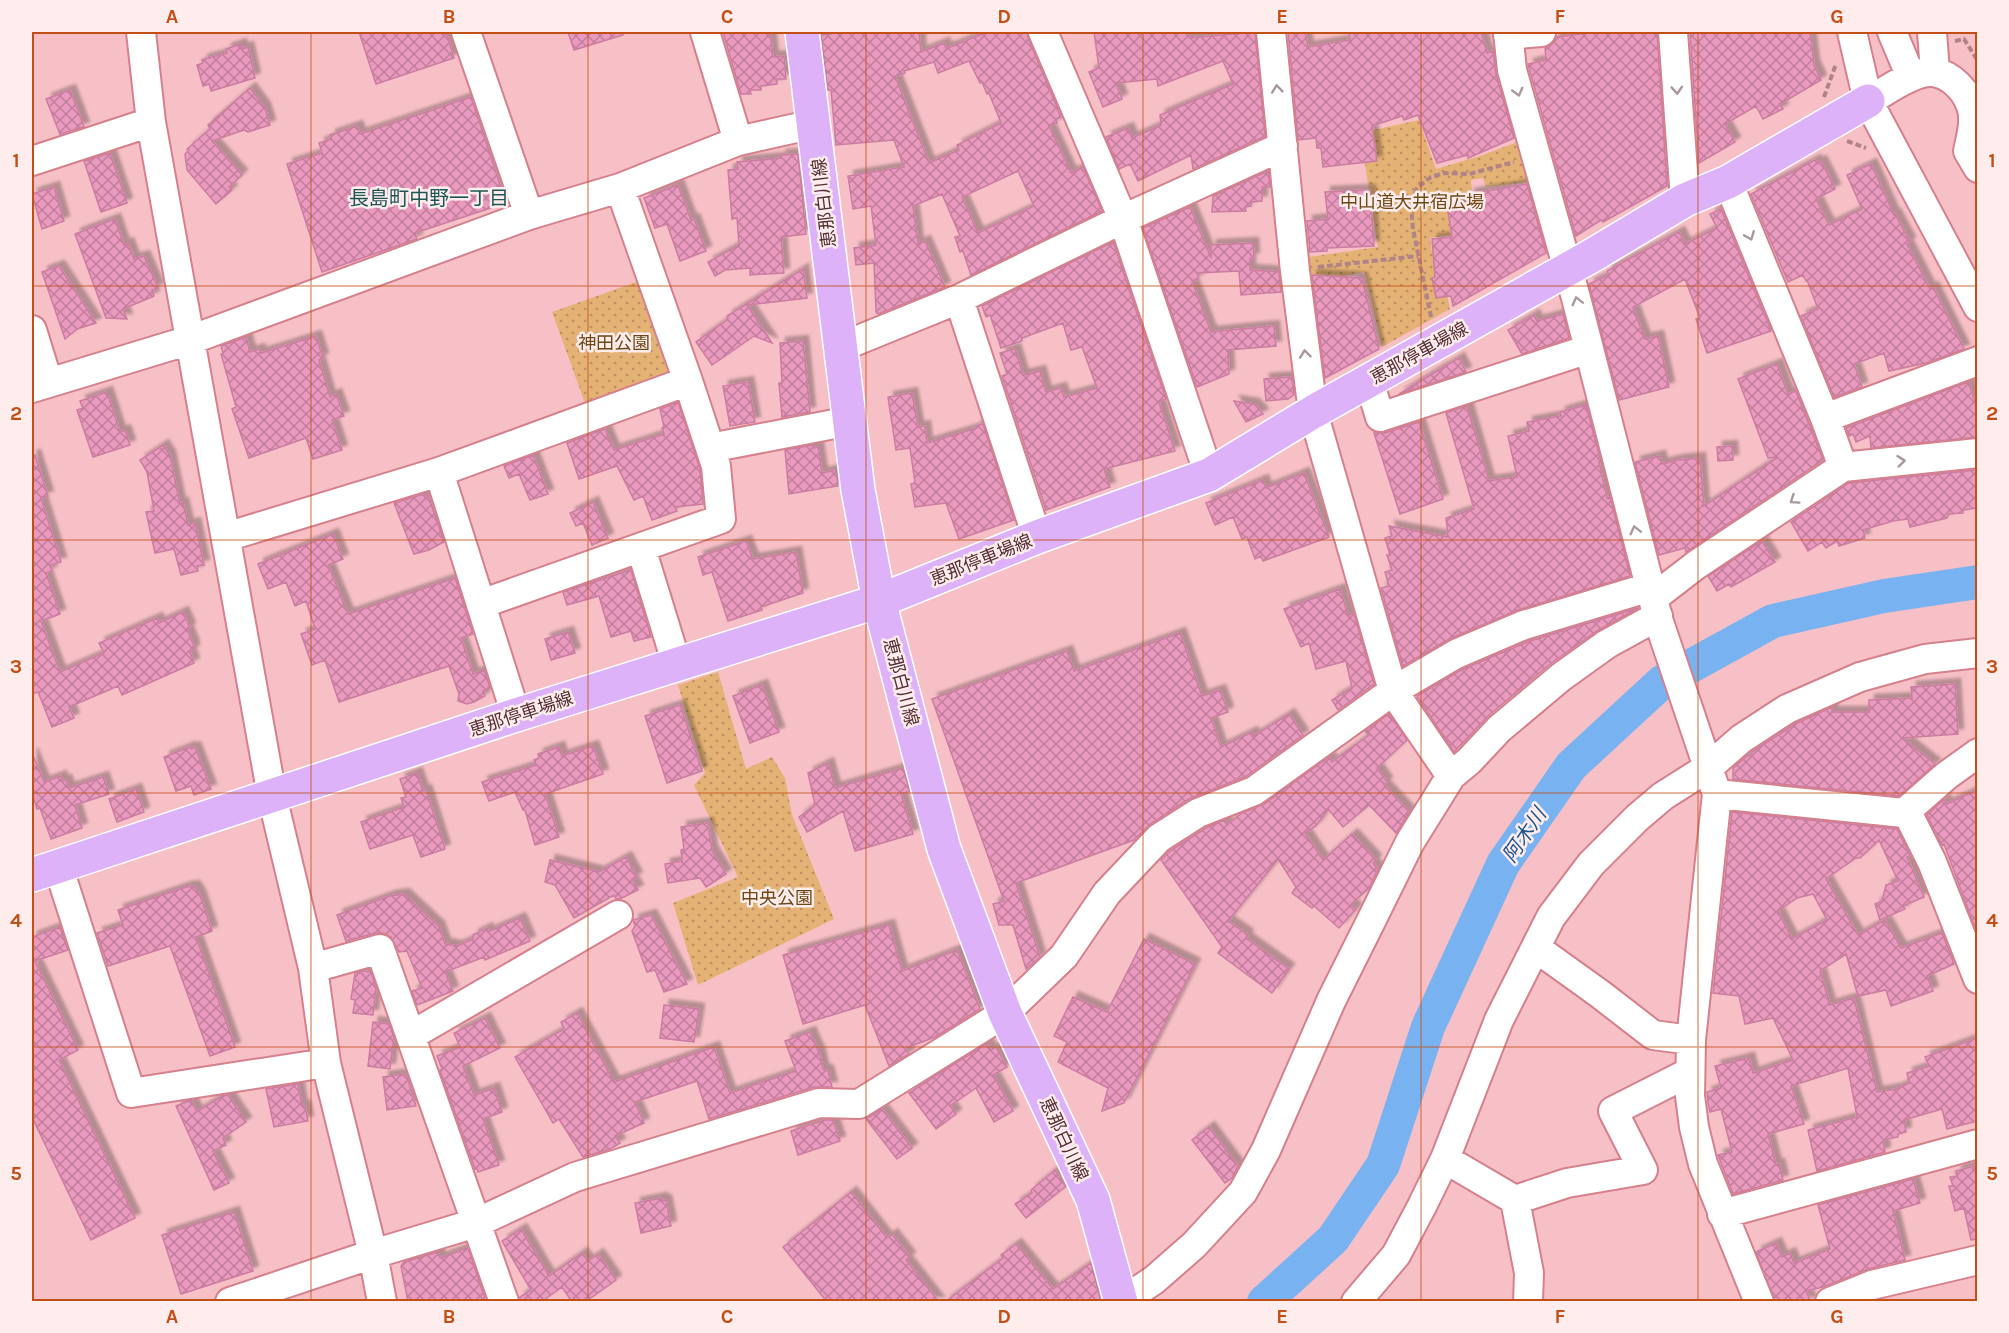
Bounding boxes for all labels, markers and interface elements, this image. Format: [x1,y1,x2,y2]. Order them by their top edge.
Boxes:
text: A [166,5,179,28]
text: B [443,5,455,28]
text: C [721,5,733,28]
text: D [997,5,1011,28]
text: E [1276,5,1288,28]
text: F [1555,5,1566,28]
text: G [1830,5,1844,28]
one-way arrow [1271,84,1284,93]
one-way arrow [1670,85,1683,94]
one-way arrow [1511,86,1523,97]
text: 1 [12,149,20,172]
text: 1 [1988,149,1996,172]
street label: 恵那白川線 [808,157,840,249]
district label: 長島町中野一丁目 [349,187,509,210]
park label: 中山道大井宿広場 [1340,191,1484,213]
one-way arrow [1743,230,1755,241]
one-way arrow [1571,296,1584,306]
street label: 恵那停車場線 [1366,317,1472,389]
park label: 神田公園 [578,332,650,354]
one-way arrow [1300,349,1312,358]
text: 2 [10,402,22,425]
text: 2 [1986,402,1998,425]
one-way arrow [1896,455,1905,468]
one-way arrow [1790,493,1801,504]
one-way arrow [1630,526,1643,536]
street label: 恵那停車場線 [927,530,1035,590]
street label: 恵那白川線 [879,636,923,728]
text: 3 [10,655,22,678]
text: 3 [1986,655,1998,678]
street label: 恵那停車場線 [466,687,576,741]
water label: 阿木川 [1498,802,1552,867]
park label: 中央公園 [741,887,813,909]
text: 4 [10,909,22,932]
text: 4 [1986,909,1998,932]
street label: 恵那白川線 [1035,1094,1093,1184]
text: 5 [10,1162,22,1185]
text: 5 [1986,1162,1998,1185]
text: A [166,1305,179,1328]
text: B [443,1305,455,1328]
text: C [721,1305,733,1328]
text: D [997,1305,1011,1328]
text: E [1276,1305,1288,1328]
text: F [1555,1305,1566,1328]
text: G [1830,1305,1844,1328]

